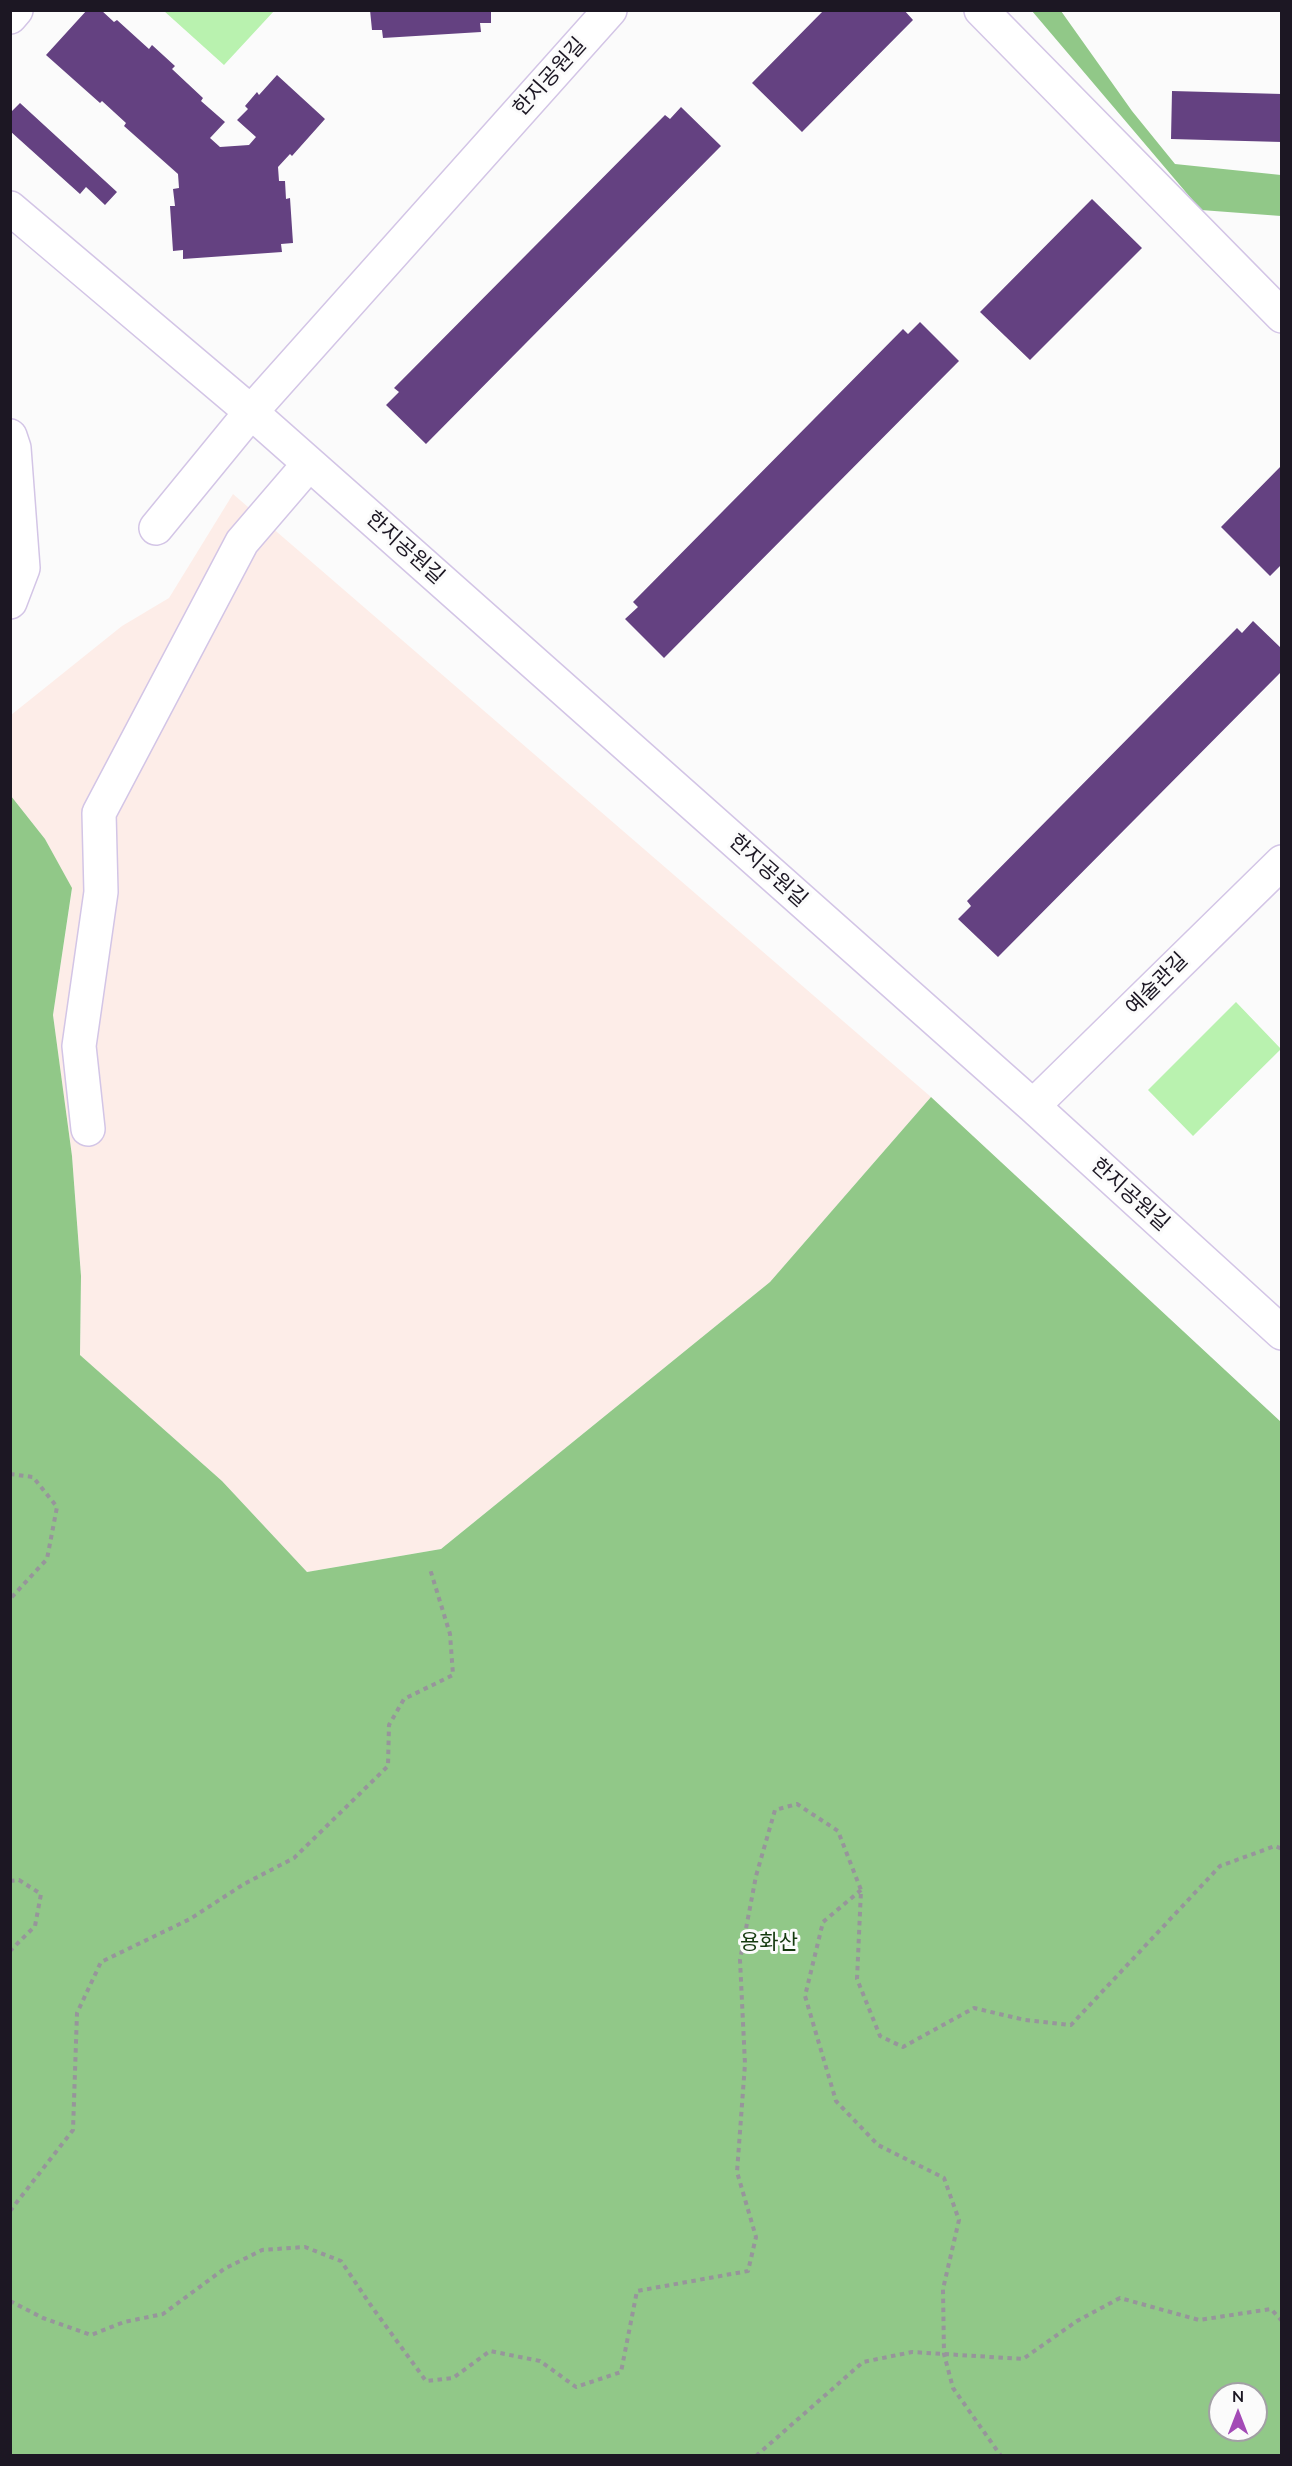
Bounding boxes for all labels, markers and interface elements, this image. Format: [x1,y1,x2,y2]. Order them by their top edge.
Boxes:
street label: 한지공원길 [508,33,592,121]
street label: 한지공원길 [361,506,449,590]
street label: 한지공원길 [724,829,812,913]
street label: 예술관길 [1121,948,1193,1020]
street label: 한지공원길 [1086,1153,1174,1237]
park label: 용화산 [740,1930,798,1956]
north arrow [1208,2382,1268,2442]
text: N [1232,2386,1244,2406]

